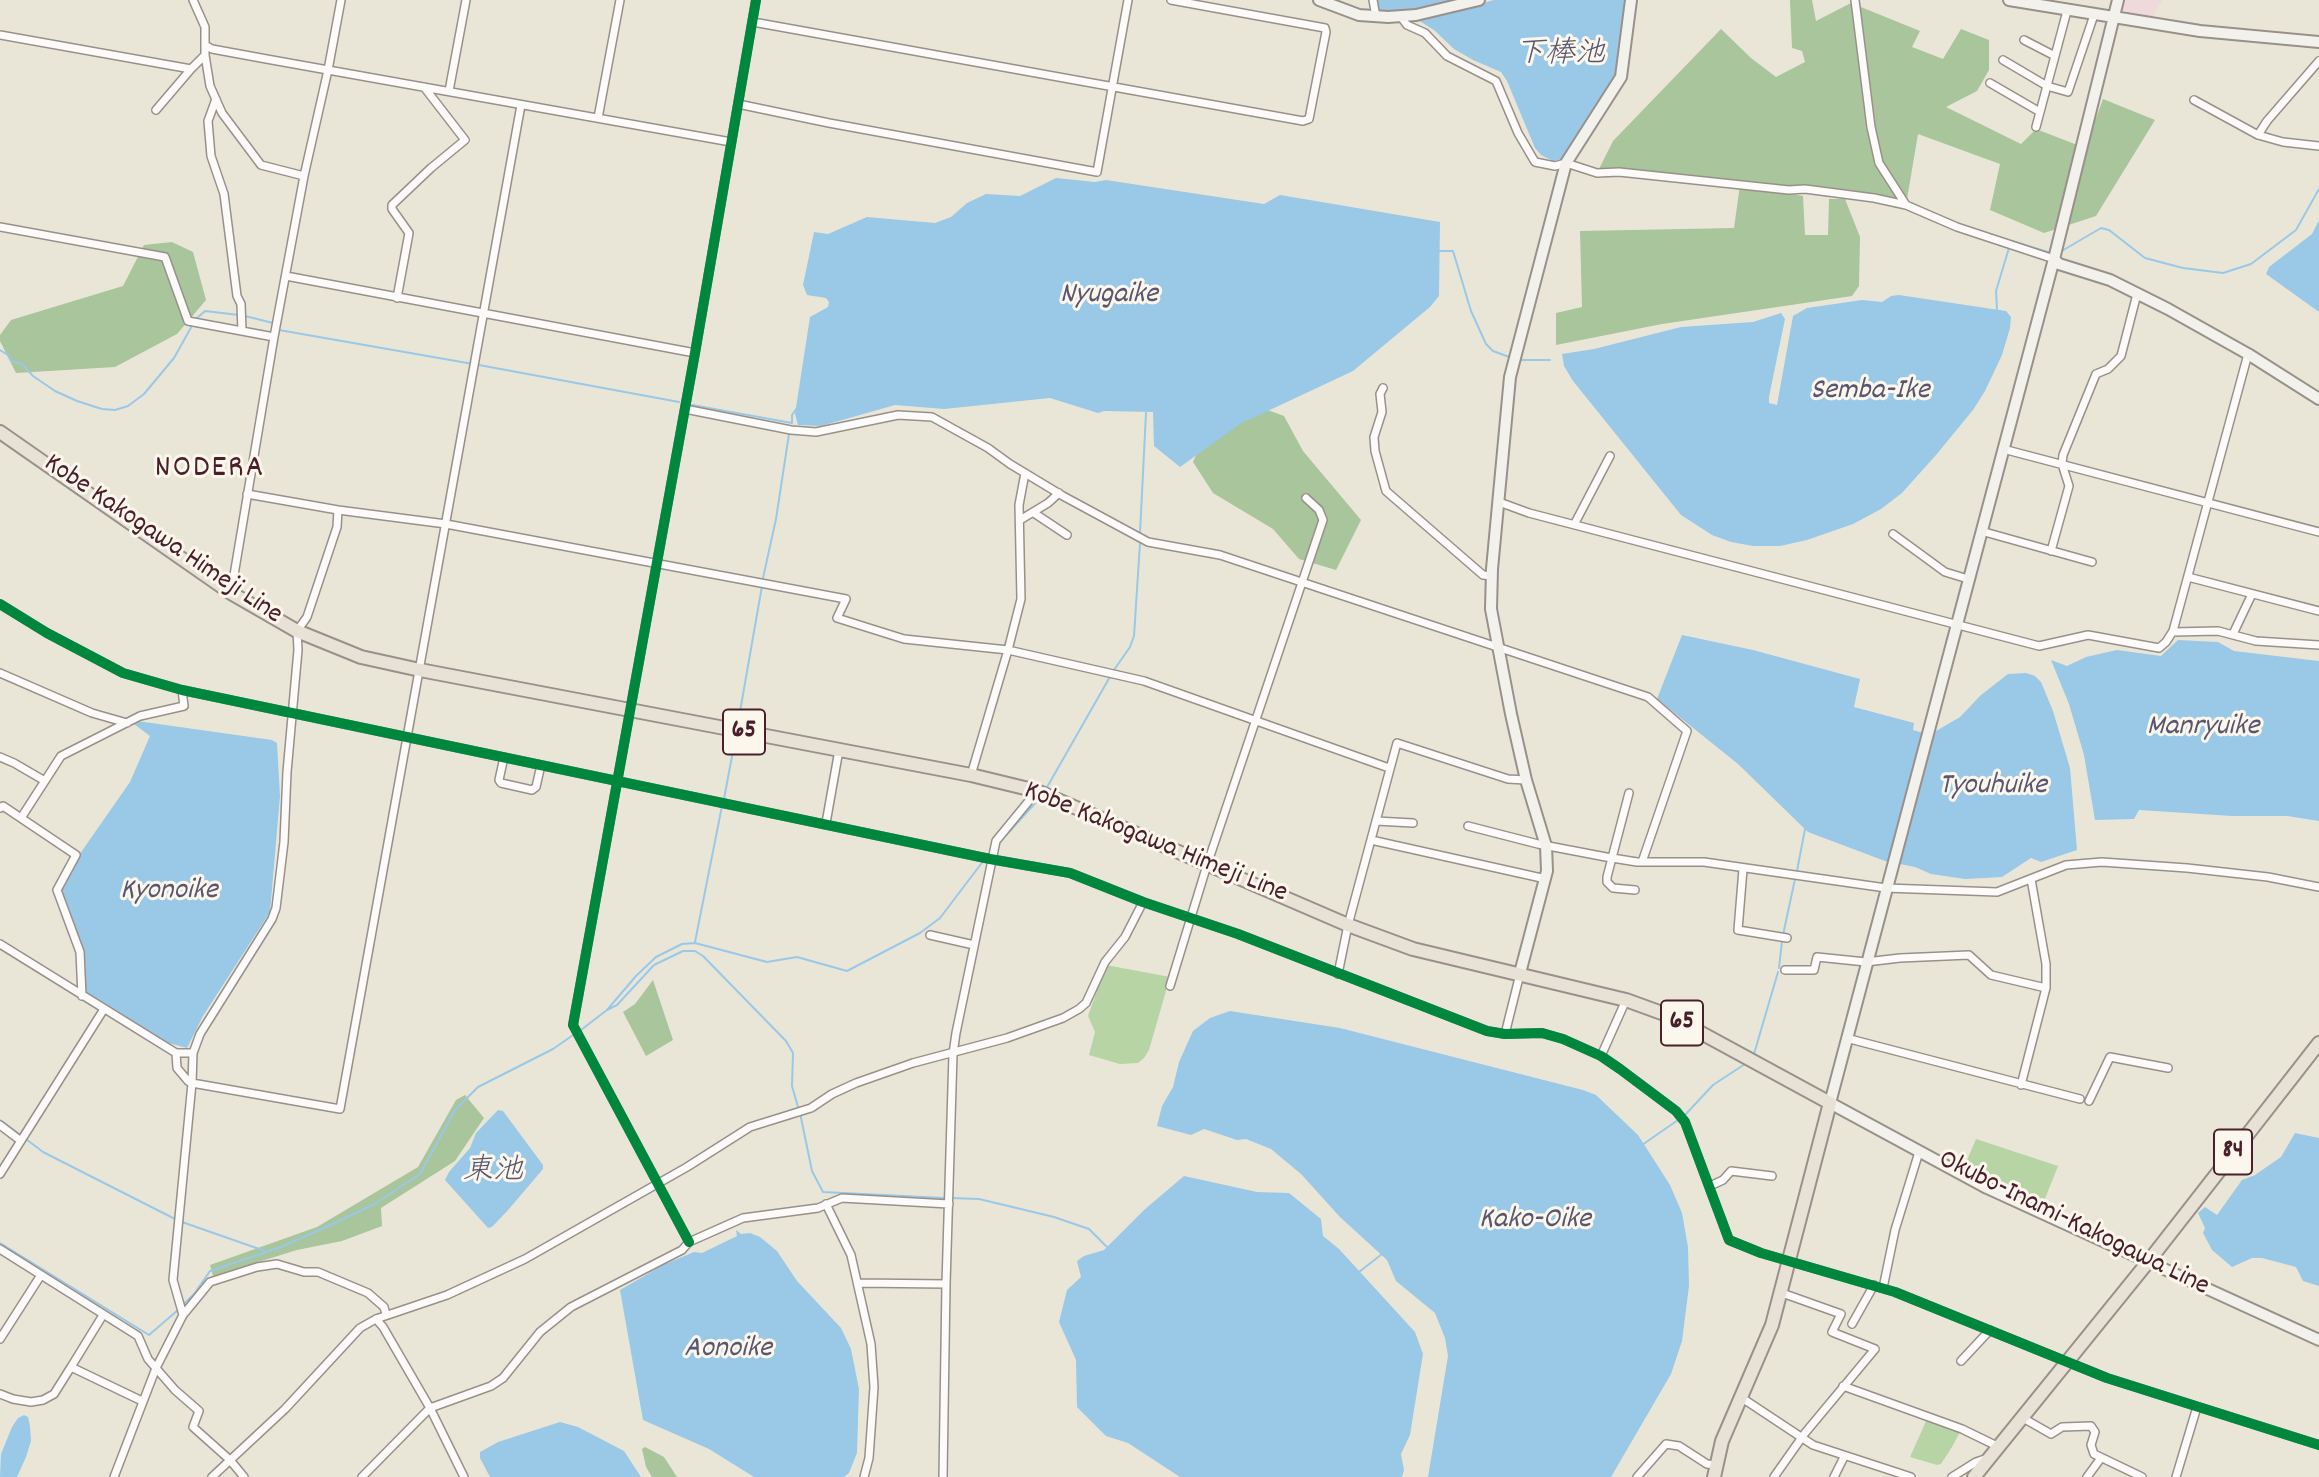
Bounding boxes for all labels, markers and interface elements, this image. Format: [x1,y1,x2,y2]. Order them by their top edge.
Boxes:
water label: 下棒池 [1515,39,1605,75]
water label: Nyugaike [1060,279,1158,315]
water label: Semba-Ike [1810,375,1930,411]
street label: Kobe Kakogawa Himeji Line [36,449,288,633]
district label: NODERA [156,452,264,490]
road number: 65 [723,710,765,754]
water label: Manryuike [2147,711,2259,747]
water label: Tyouhuike [1939,770,2047,806]
street label: Kobe Kakogawa Himeji Line [1018,776,1292,912]
water label: Kyonoike [120,875,218,911]
road number: 65 [1661,1000,1703,1046]
road number: 84 [2214,1130,2252,1175]
street label: Okubo-Inami-Kakogawa Line [1932,1145,2214,1305]
water label: 東池 [463,1156,523,1192]
water label: Kako-Oike [1479,1204,1591,1240]
water label: Aonoike [684,1333,772,1369]

